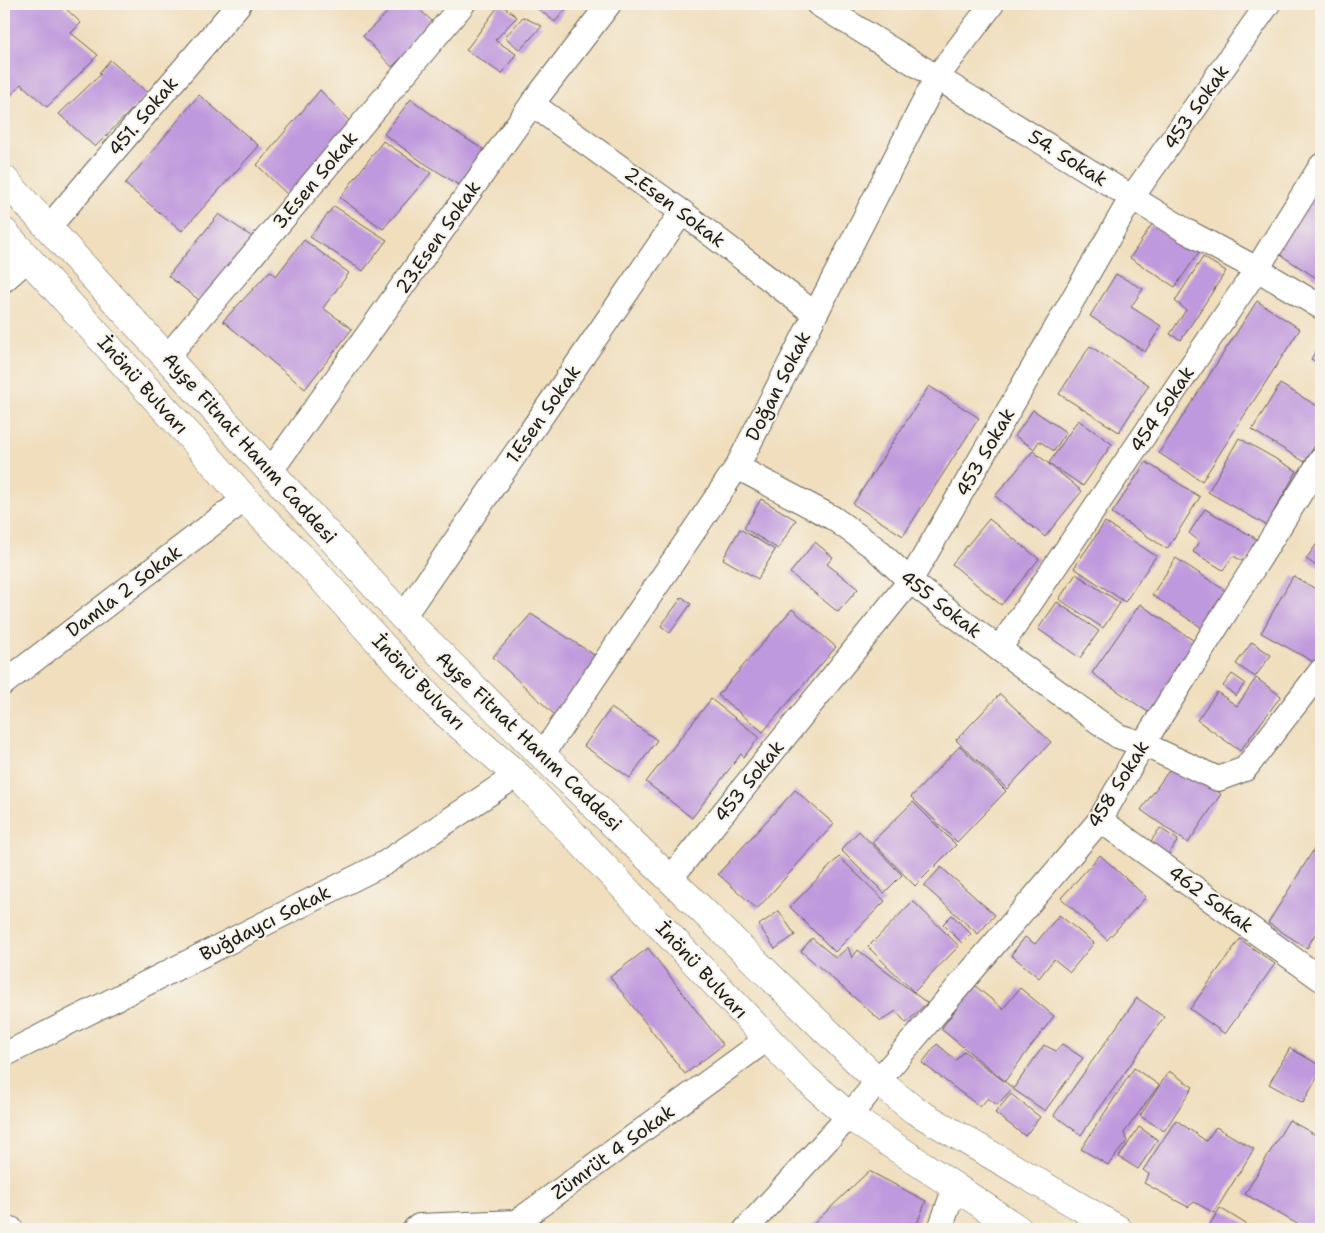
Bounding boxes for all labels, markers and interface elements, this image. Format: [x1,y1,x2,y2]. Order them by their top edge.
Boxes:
street label: 453 Sokak [1158,60,1234,154]
street label: 451. Sokak [102,71,184,161]
street label: 54. Sokak [1024,124,1112,192]
street label: 3.Esen Sokak [267,126,363,234]
street label: 2.Esen Sokak [619,161,731,253]
street label: 23.Esen Sokak [390,175,486,298]
street label: Doğan Sokak [740,327,816,445]
street label: İnönü Bulvarı [92,330,194,440]
street label: Ayşe Fitnat Hanım Caddesi [157,347,343,549]
street label: 1.Esen Sokak [500,360,586,468]
street label: 454 Sokak [1124,361,1200,457]
street label: 453 Sokak [950,403,1020,501]
street label: Damla 2 Sokak [61,539,187,643]
street label: 455 Sokak [895,564,987,644]
street label: İnönü Bulvarı [367,629,471,735]
street label: Ayşe Fitnat Hanım Caddesi [431,646,627,836]
street label: 453 Sokak [708,735,790,827]
street label: 458 Sokak [1081,736,1155,832]
street label: 462 Sokak [1163,860,1259,938]
street label: Buğdaycı Sokak [195,879,335,967]
street label: İnönü Bulvarı [650,916,754,1024]
street label: Zümrüt 4 Sokak [546,1099,680,1205]

